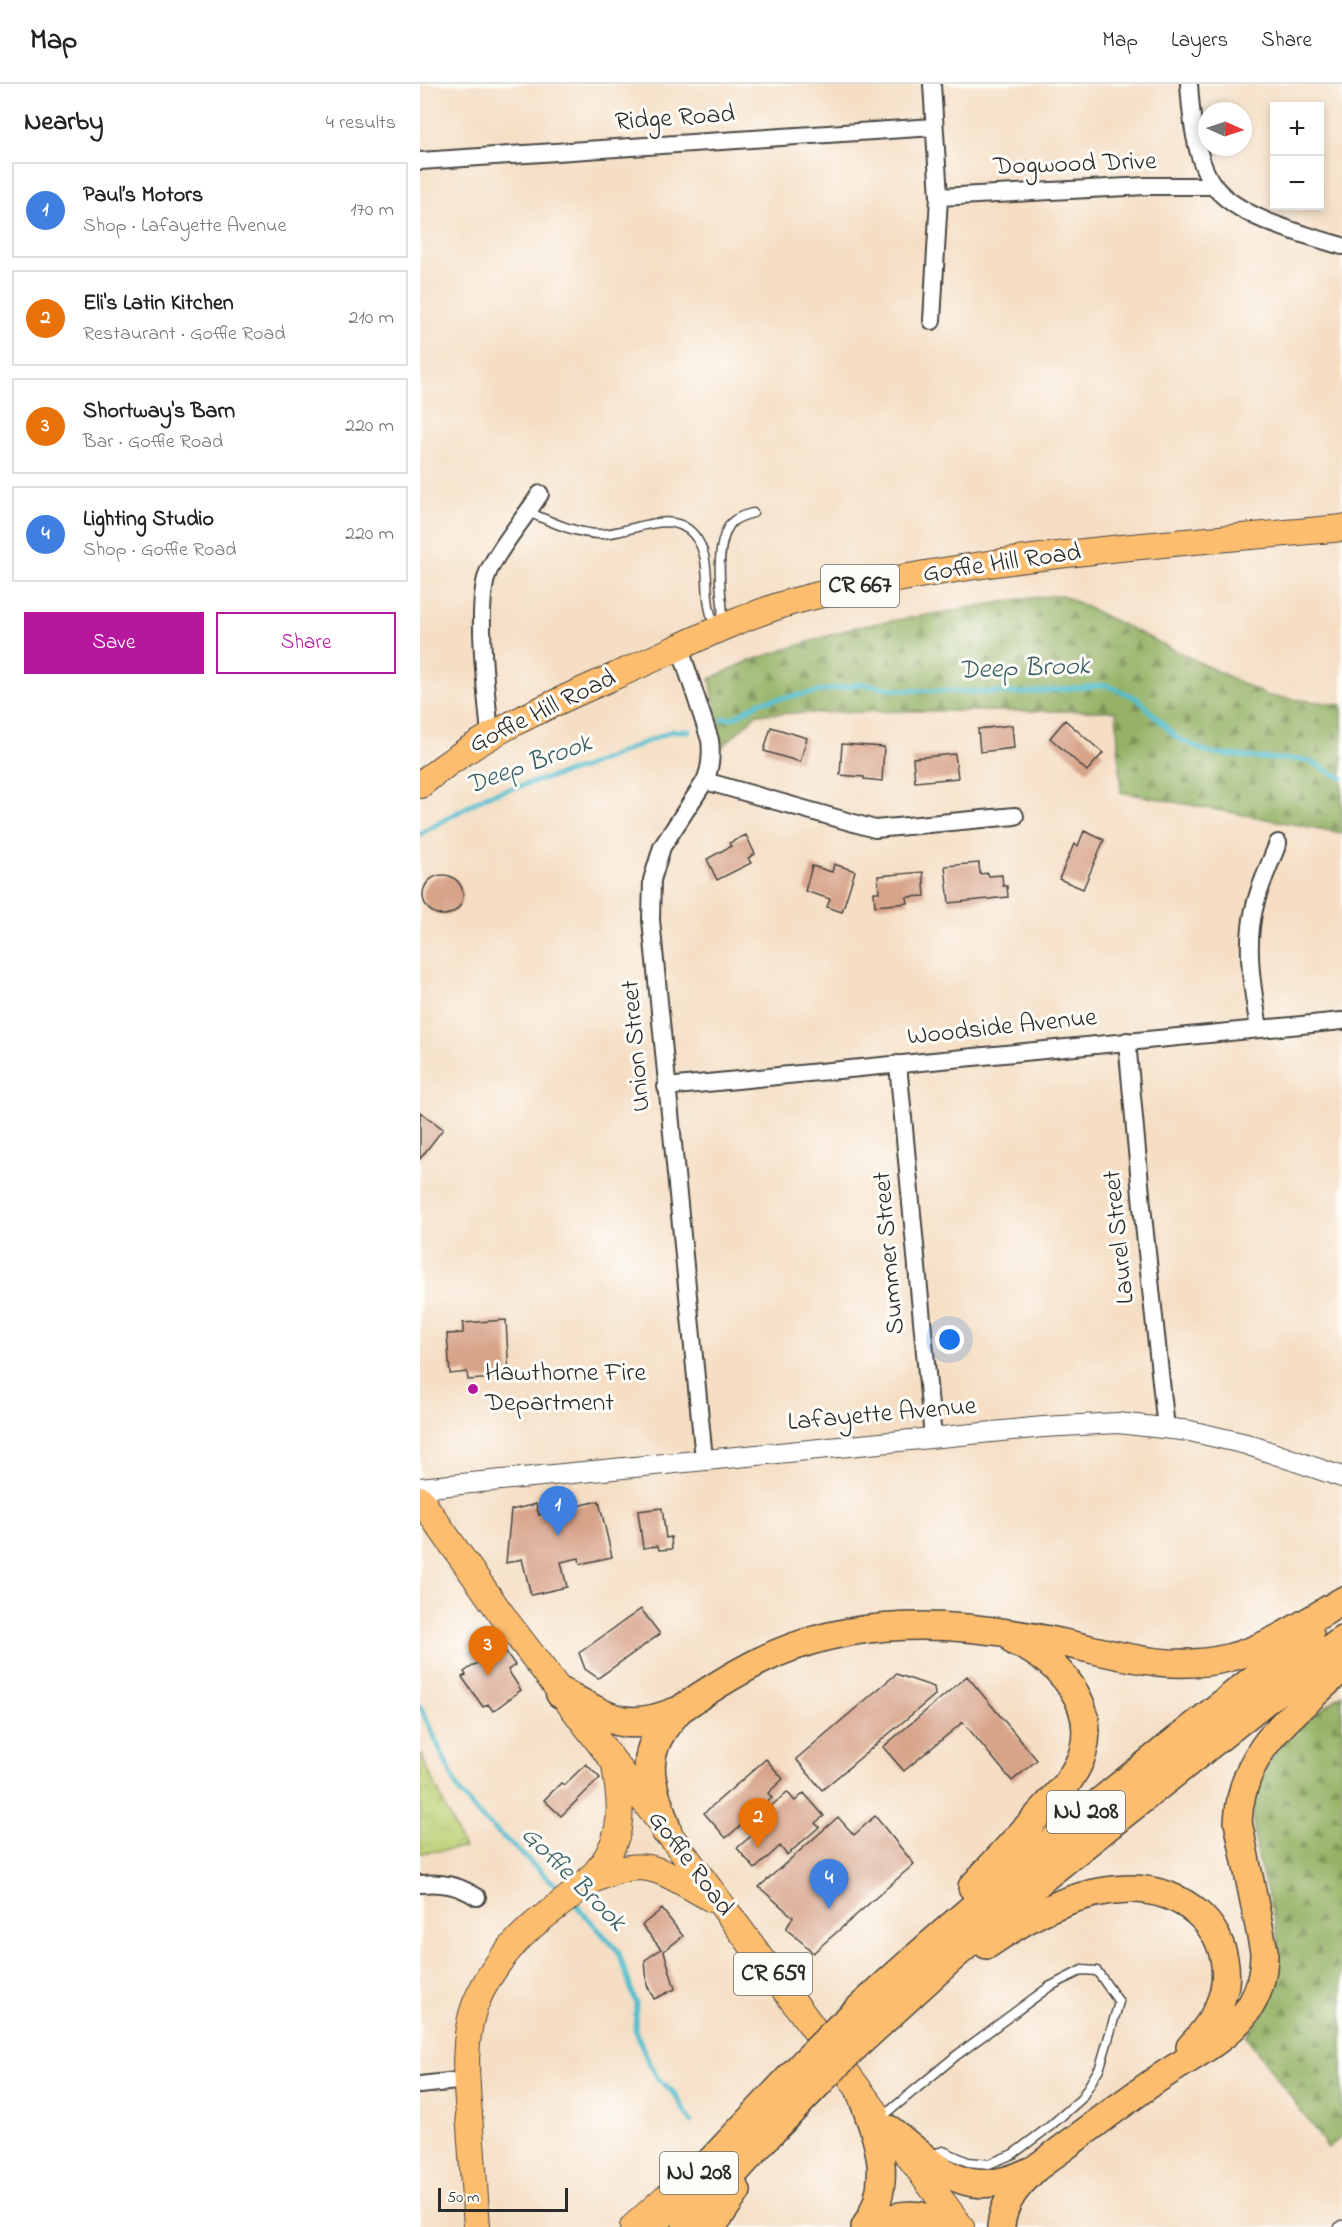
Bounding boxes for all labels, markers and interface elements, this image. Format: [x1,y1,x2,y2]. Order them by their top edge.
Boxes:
text: Map [30,21,77,62]
text: Map [1102,26,1138,56]
text: Layers [1171,26,1228,56]
text: Share [1261,26,1312,56]
street label: Ridge Road [614,96,737,142]
north arrow [1198,102,1252,156]
map controls [1270,102,1324,210]
button: + [1270,102,1324,156]
text: Nearby [24,104,103,142]
text: 4 results [326,109,396,138]
street label: Dogwood Drive [992,143,1158,187]
button: − [1270,156,1324,210]
text: Paul’s Motors [83,180,203,212]
text: 1 [42,196,49,225]
text: 170 m [350,196,394,225]
text: Shop · Lafayette Avenue [83,212,286,241]
text: Eli's Latin Kitchen [83,288,234,320]
text: 2 [41,304,50,333]
text: 210 m [349,304,394,333]
text: Restaurant · Goffle Road [83,320,286,349]
text: Shortway's Barn [83,396,235,428]
text: 3 [41,412,50,441]
text: 220 m [345,412,394,441]
text: Bar · Goffle Road [83,428,223,457]
text: Lighting Studio [83,504,214,536]
text: 4 [41,520,50,549]
text: 220 m [345,520,394,549]
street label: Goffle Hill Road [920,534,1084,594]
text: Shop · Goffle Road [83,536,236,565]
road number: CR 667 [821,565,899,607]
button: Save [24,612,204,674]
button: Share [216,612,396,674]
water label: Deep Brook [958,647,1091,691]
street label: Goffle Hill Road [463,660,623,764]
water label: Deep Brook [461,724,598,806]
street label: Union Street [612,978,662,1114]
street label: Woodside Avenue [905,999,1099,1057]
street label: Laurel Street [1094,1168,1146,1306]
street label: Summer Street [864,1170,916,1336]
your location [935,1325,964,1354]
place label: Hawthorne Fire Department [484,1355,646,1423]
marker: Hawthorne Fire Department [466,1382,480,1396]
street label: Lafayette Avenue [786,1388,978,1442]
pin: 1 [538,1486,578,1536]
pin: 3 [468,1626,508,1676]
road number: NJ 208 [1047,1791,1125,1833]
pin: 2 [738,1798,778,1848]
street label: Goffle Road [637,1803,743,1925]
water label: Goffle Brook [511,1817,636,1942]
pin: 4 [810,1860,848,1909]
road number: CR 659 [734,1953,812,1995]
road number: NJ 208 [660,2152,738,2194]
scale bar [438,2185,568,2212]
text: 50 m [447,2186,479,2210]

